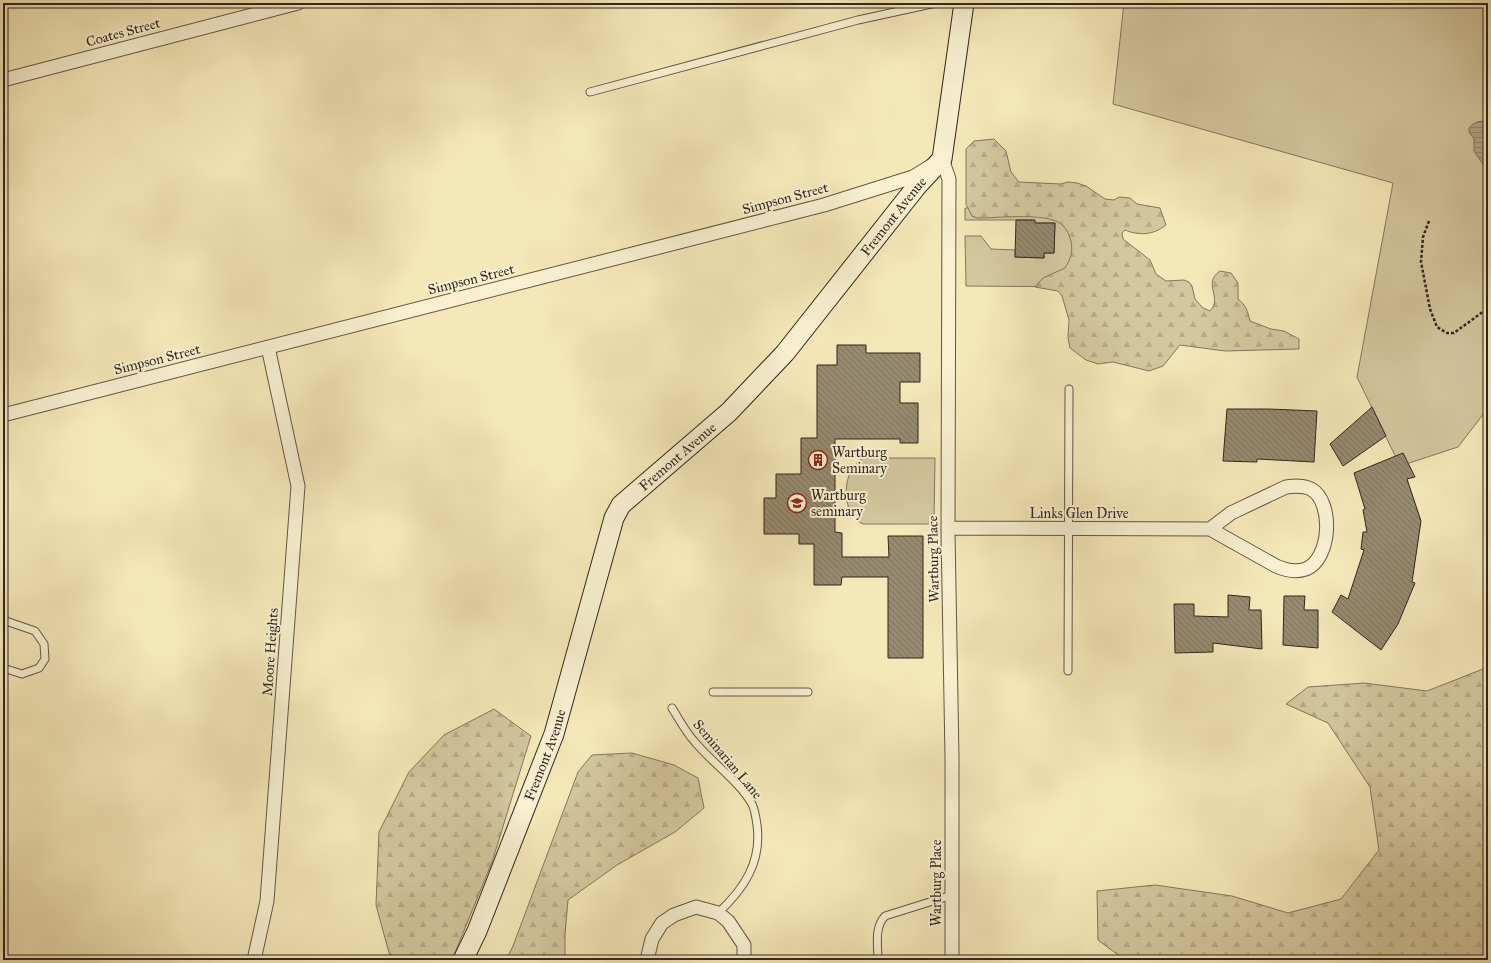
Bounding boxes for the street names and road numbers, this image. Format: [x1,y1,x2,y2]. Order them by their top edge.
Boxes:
street label: Coates Street [84,14,162,51]
street label: Fremont Avenue [857,173,930,259]
street label: Simpson Street [740,179,830,218]
street label: Simpson Street [426,261,516,298]
street label: Simpson Street [112,341,202,378]
street label: Fremont Avenue [636,419,720,495]
street label: Links Glen Drive [1029,505,1129,522]
street label: Wartburg Place [924,515,943,603]
street label: Moore Heights [259,607,282,697]
street label: Fremont Avenue [521,707,570,803]
street label: Seminarian Lane [690,716,766,803]
street label: Wartburg Place [928,839,945,927]

